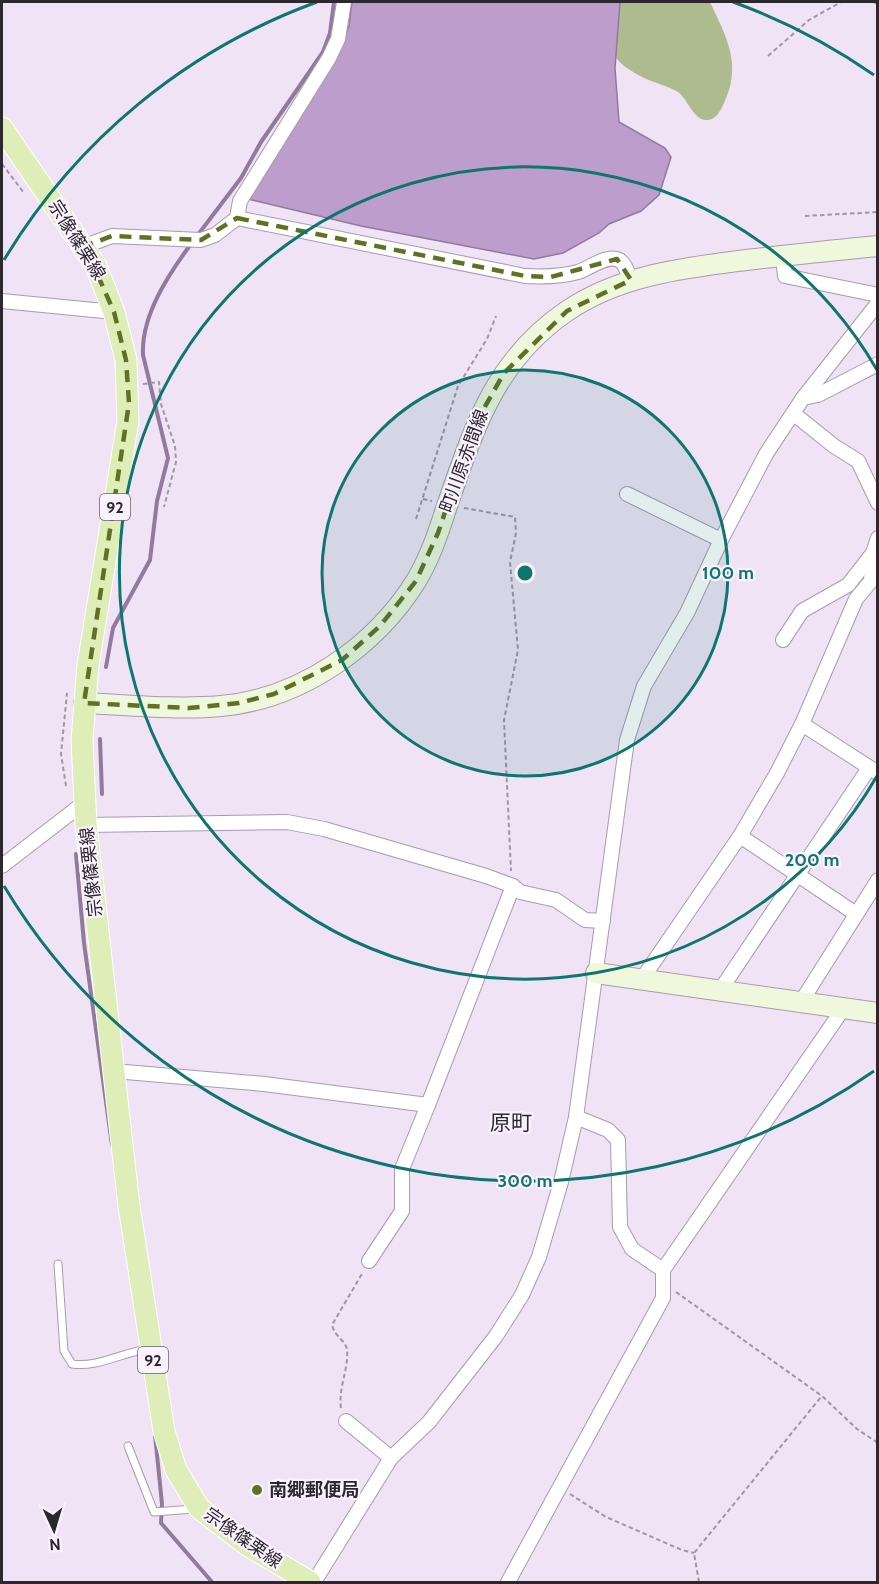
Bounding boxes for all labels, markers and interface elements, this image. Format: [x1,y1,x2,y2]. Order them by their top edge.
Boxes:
street label: 宗像篠栗線 [44,196,110,284]
street label: 町川原赤間線 [435,406,493,516]
road number: 92 [100,494,130,520]
text: 100 m [702,562,754,584]
centre of rings [515,563,535,583]
street label: 宗像篠栗線 [75,826,107,918]
text: 200 m [785,849,839,871]
district label: 原町 [490,1110,532,1135]
text: 300 m [498,1170,552,1192]
road number: 92 [138,1347,168,1373]
place label: 南郷郵便局 [269,1479,359,1501]
marker: 南郷郵便局 [250,1483,264,1497]
north arrow [24,1500,84,1560]
street label: 宗像篠栗線 [200,1503,286,1573]
text: N [49,1535,61,1554]

